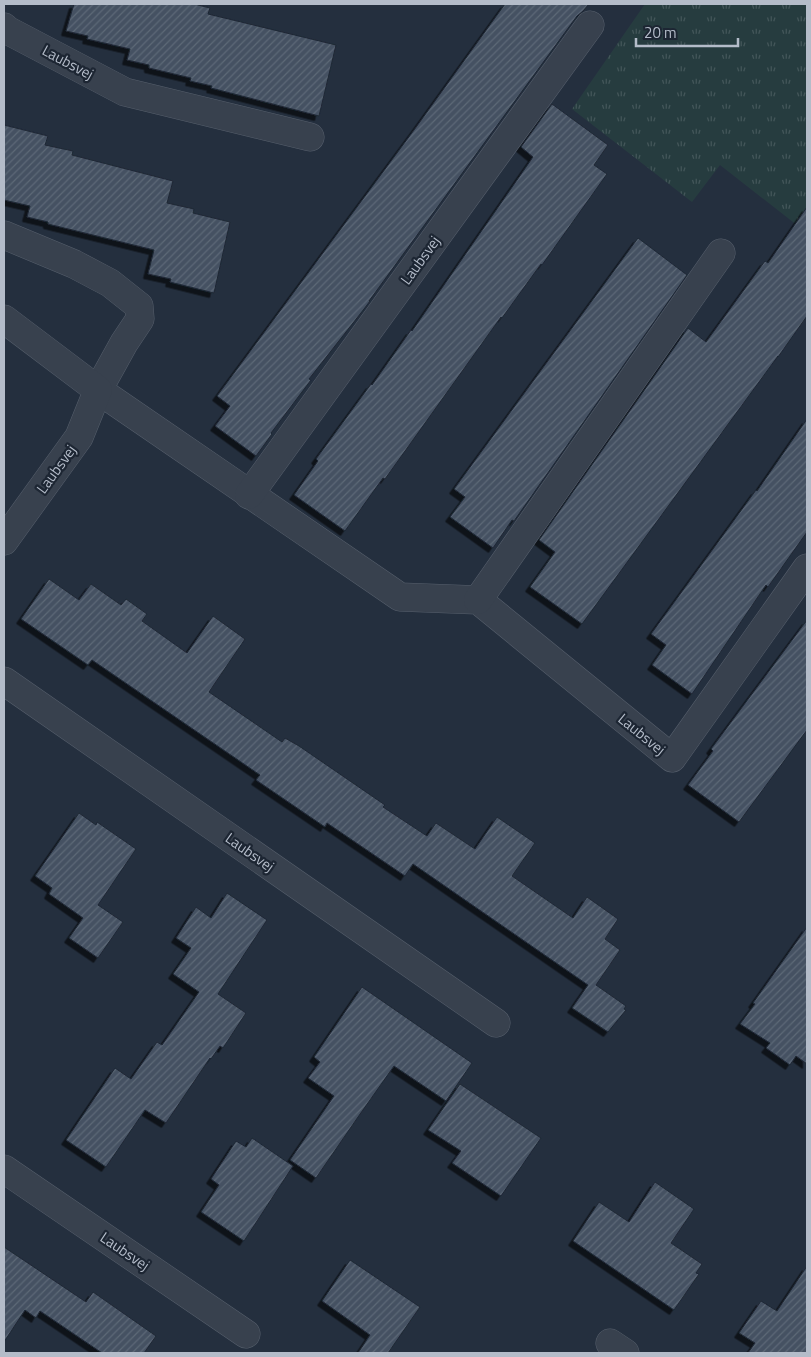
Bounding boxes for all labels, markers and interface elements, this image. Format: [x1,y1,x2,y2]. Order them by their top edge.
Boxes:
scale bar [636,15,738,47]
text: 20 m [644,21,677,44]
street label: Laubsvej [38,39,98,85]
street label: Laubsvej [394,231,446,289]
street label: Laubsvej [30,440,82,498]
street label: Laubsvej [613,708,671,760]
street label: Laubsvej [221,827,279,877]
street label: Laubsvej [96,1226,154,1276]

